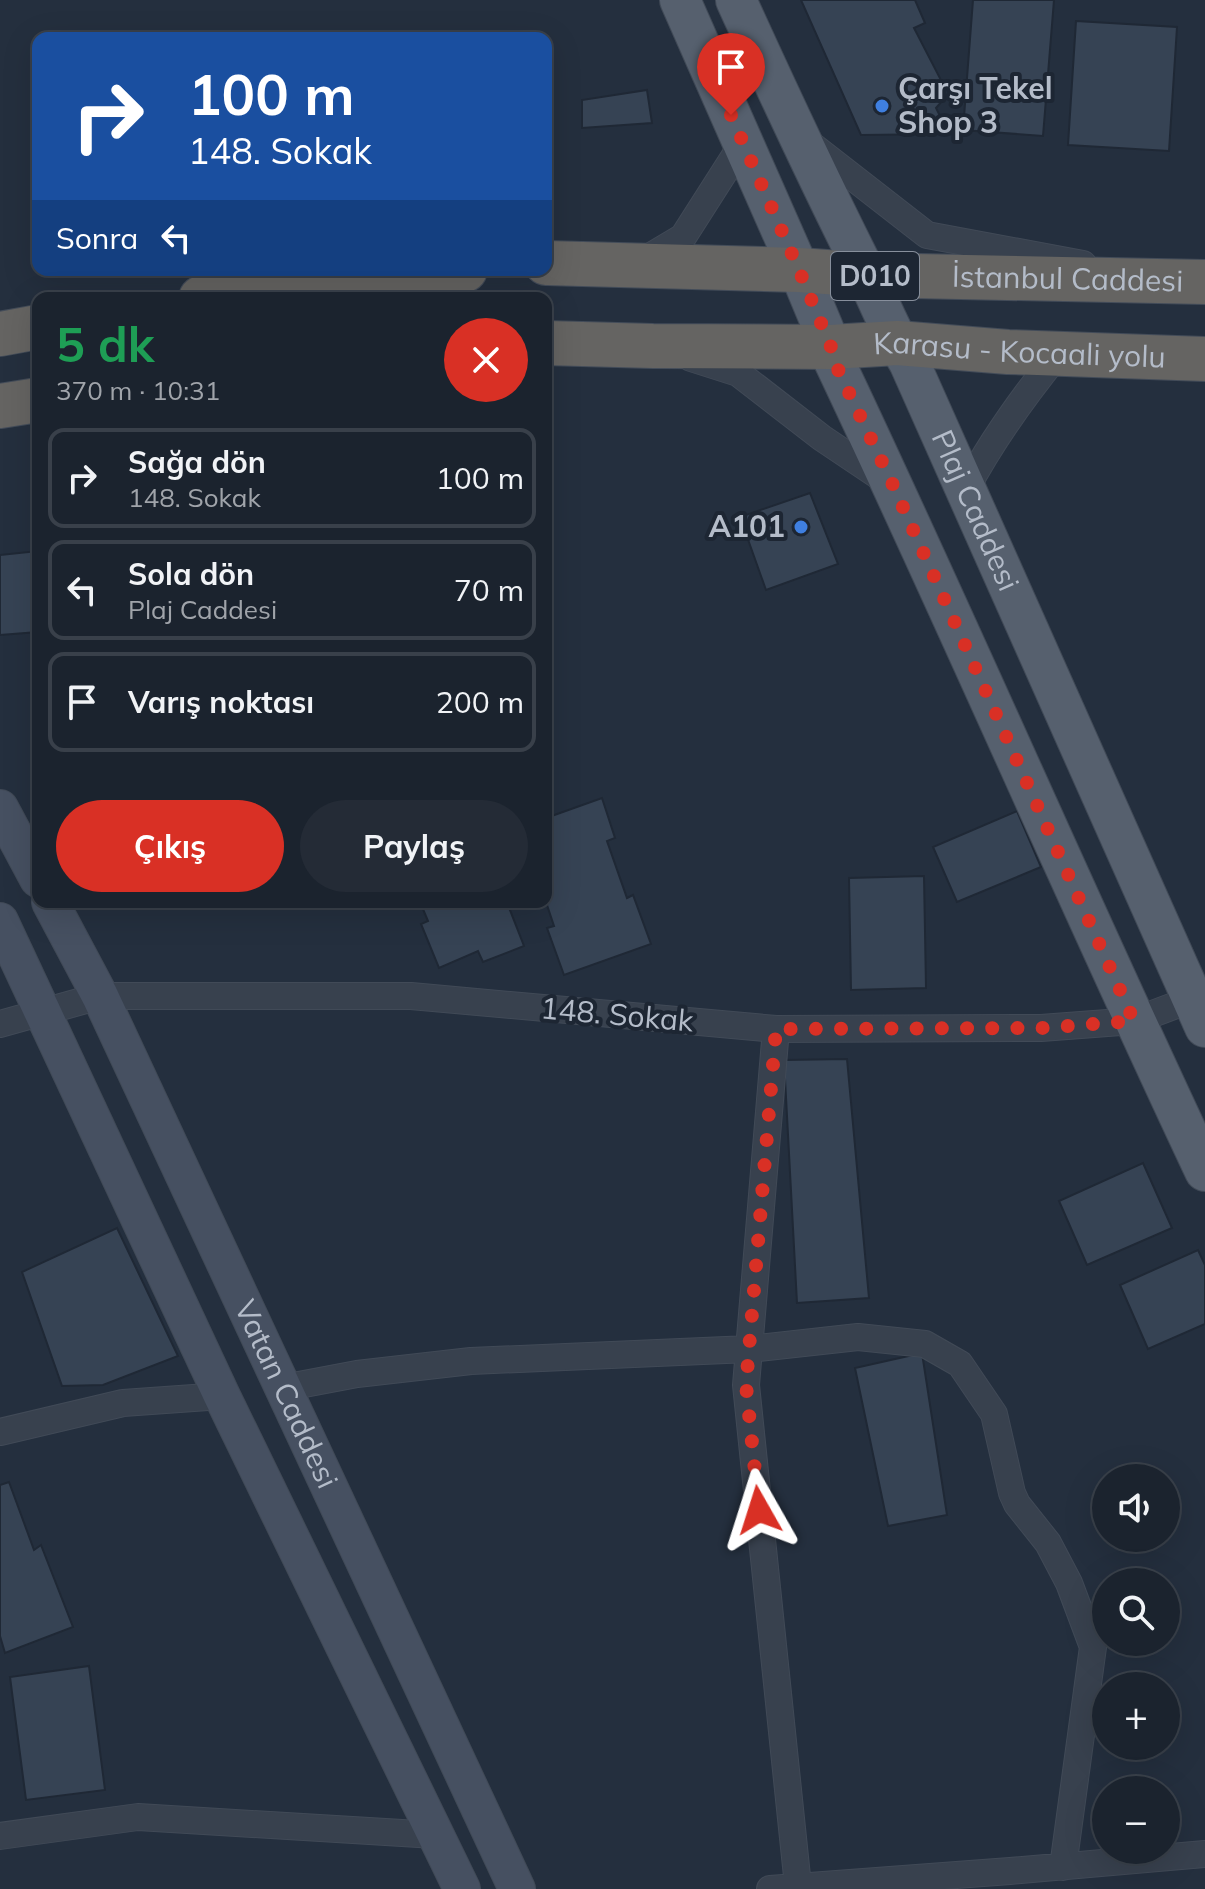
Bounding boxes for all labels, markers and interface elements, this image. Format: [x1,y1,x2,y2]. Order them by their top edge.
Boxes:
pin [697,33,765,115]
icon: arrive [709,45,753,89]
text: 100 m [188,59,355,129]
icon: right [56,64,160,168]
place label: Çarşı Tekel Shop 3 [898,69,1053,141]
marker: Çarşı Tekel Shop 3 [873,97,891,115]
text: 148. Sokak [188,128,372,173]
icon: left [154,216,198,260]
text: Sonra [56,219,138,257]
road number: D010 [831,252,919,300]
street label: İstanbul Caddesi [952,257,1184,300]
text: 5 dk [56,314,154,374]
button: close [444,318,528,402]
street label: Karasu - Kocaali yolu [872,323,1166,376]
text: 370 m · 10:31 [56,374,220,407]
street label: Plaj Caddesi [924,424,1028,597]
text: Sağa dön [128,443,266,481]
icon: right [60,456,104,500]
text: 100 m [436,459,524,497]
text: 148. Sokak [128,481,261,514]
place label: A101 [709,507,785,545]
marker: A101 [792,518,810,536]
text: Sola dön [128,555,254,593]
icon: left [60,568,104,612]
text: 70 m [454,571,524,609]
text: Plaj Caddesi [128,593,277,626]
icon: arrive [60,680,104,724]
text: Varış noktası [128,683,314,721]
text: 200 m [436,683,524,721]
button: Çıkış [56,800,284,892]
button: Paylaş [300,800,528,892]
street label: 148. Sokak [539,988,696,1040]
street label: Vatan Caddesi [227,1294,347,1494]
map controls [1092,1464,1180,1864]
button: sound [1092,1464,1180,1552]
position arrow [717,1468,801,1552]
button: search [1092,1568,1180,1656]
button: + [1092,1672,1180,1760]
button: − [1092,1776,1180,1864]

